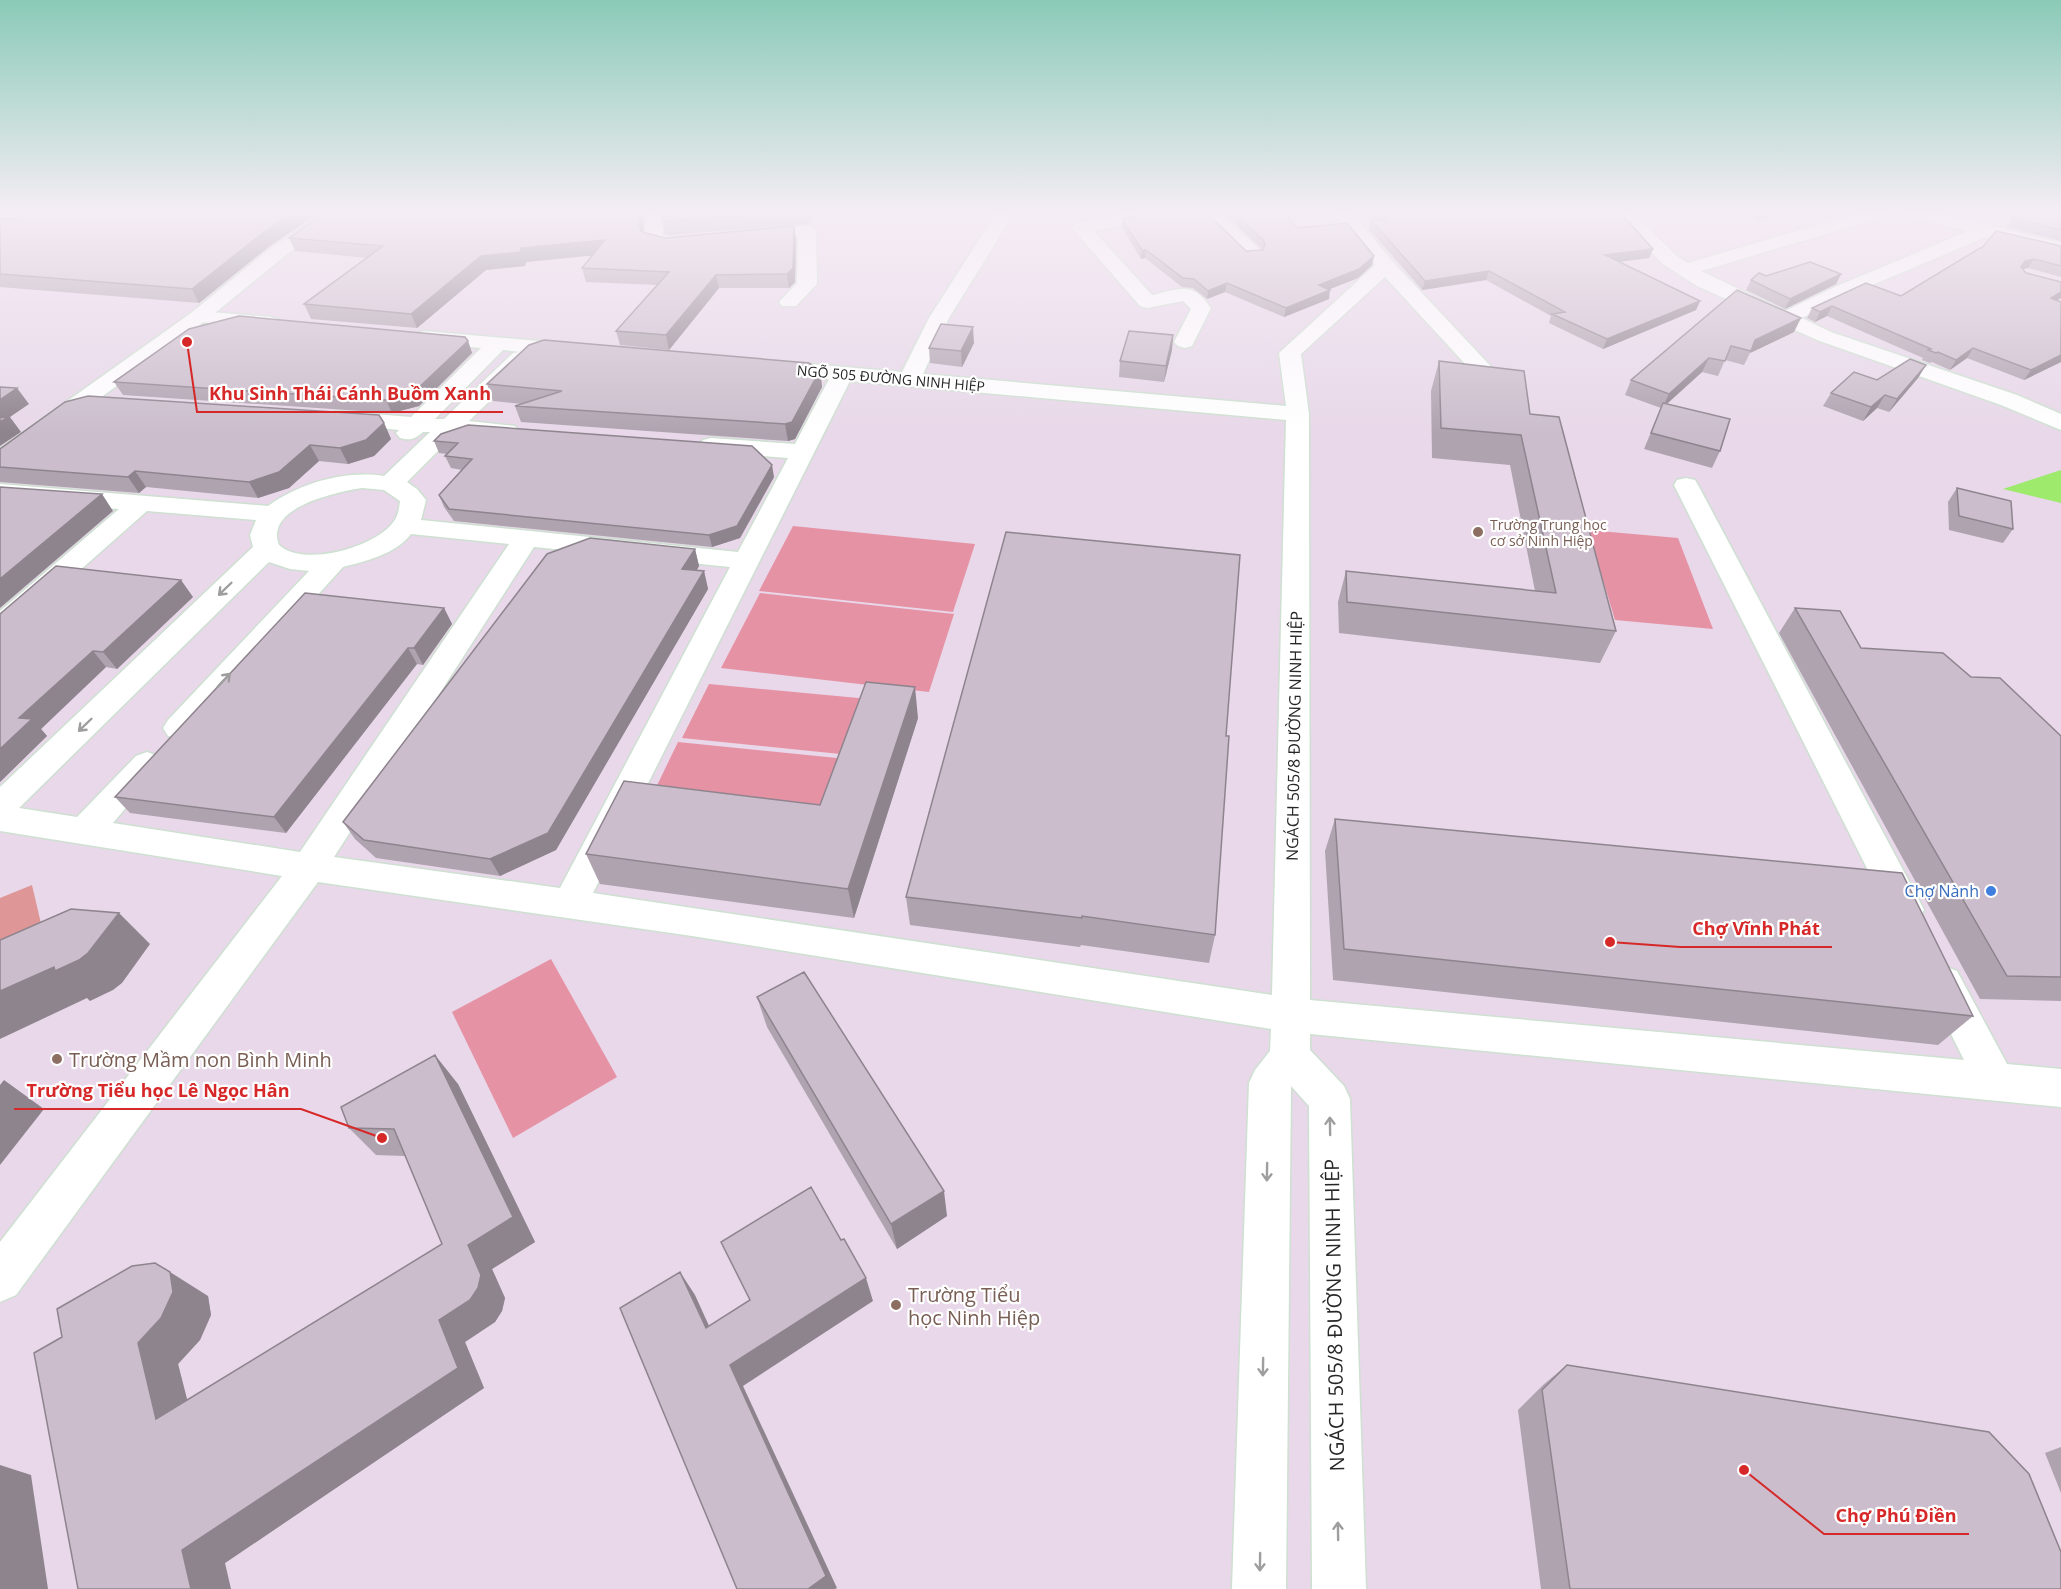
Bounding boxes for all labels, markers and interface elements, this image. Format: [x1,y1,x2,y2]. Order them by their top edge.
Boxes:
street label: NGÕ 505 ĐƯỜNG NINH HIỆP [796,360,986,396]
callout: Khu Sinh Thái Cánh Buồm Xanh [197,376,503,412]
text: Khu Sinh Thái Cánh Buồm Xanh [209,381,491,405]
place label: Trường Trung học cơ sở Ninh Hiệp [1490,515,1607,550]
marker: Trường Trung học cơ sở Ninh Hiệp [1471,525,1485,539]
one-way arrow [217,582,232,597]
street label: NGÁCH 505/8 ĐƯỜNG NINH HIỆP [1281,611,1307,861]
one-way arrow [217,673,231,688]
one-way arrow [77,718,92,732]
place label: Chợ Nành [1905,880,1979,902]
marker: Chợ Nành [1984,884,1998,898]
callout: Chợ Vĩnh Phát [1680,911,1832,947]
text: Chợ Vĩnh Phát [1692,916,1820,940]
place label: Trường Mầm non Bình Minh [69,1046,332,1073]
marker: Trường Mầm non Bình Minh [50,1052,64,1066]
callout: Trường Tiểu học Lê Ngọc Hân [14,1073,301,1109]
text: Trường Tiểu học Lê Ngọc Hân [27,1078,289,1102]
one-way arrow [1324,1116,1336,1136]
street label: NGÁCH 505/8 ĐƯỜNG NINH HIỆP [1318,1159,1350,1471]
one-way arrow [1261,1161,1273,1181]
place label: Trường Tiểu học Ninh Hiệp [908,1281,1040,1331]
marker: Trường Tiểu học Ninh Hiệp [889,1298,903,1312]
one-way arrow [1258,1356,1269,1376]
callout: Chợ Phú Điền [1824,1498,1969,1534]
text: Chợ Phú Điền [1835,1503,1957,1527]
one-way arrow [1332,1521,1344,1541]
one-way arrow [1254,1551,1265,1571]

